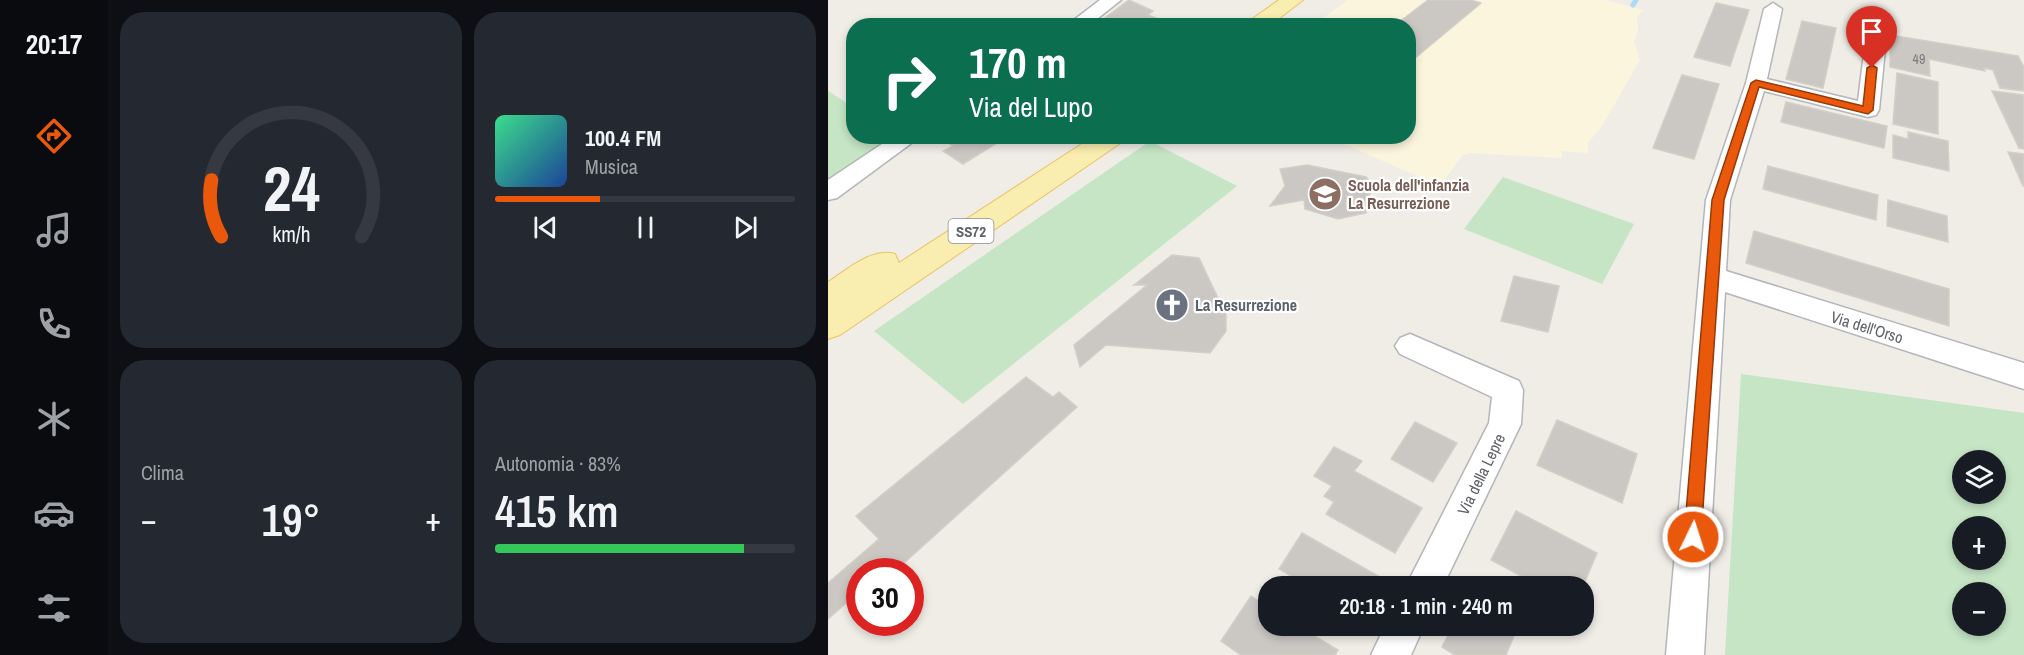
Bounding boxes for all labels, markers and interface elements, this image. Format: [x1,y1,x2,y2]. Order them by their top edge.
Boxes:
pin [1846,6,1897,68]
icon: arrive [1855,15,1888,48]
text: 20:17 [26,26,82,62]
text: 170 m [969,35,1067,91]
icon: right [870,42,948,120]
house number: 49 [1913,50,1925,68]
text: Via del Lupo [969,89,1093,125]
icon: directions [33,115,75,157]
text: 100.4 FM [585,123,661,153]
text: 24 [263,146,319,230]
text: Musica [585,153,638,180]
place label: Scuola dell'infanzia La Resurrezione [1348,174,1470,214]
school or university icon: Scuola dell'infanzia La Resurrezione [1307,176,1343,212]
icon: music [33,209,75,251]
icon: previous [529,211,562,244]
icon: pause [629,211,662,244]
icon: next [729,211,762,244]
road number: SS72 [948,219,994,243]
text: km/h [272,220,310,249]
church icon: La Resurrezione [1154,287,1190,323]
place label: La Resurrezione [1195,294,1297,316]
icon: phone [33,303,75,345]
street label: Via dell'Orso [1828,306,1906,348]
icon: climate [33,398,75,440]
street label: Via della Lepre [1452,430,1510,518]
text: Autonomia · 83% [495,450,621,477]
map controls [1952,450,2006,636]
button: layers [1952,450,2006,504]
text: Clima [141,459,184,486]
text: 415 km [495,480,619,541]
text: 19° [261,489,321,550]
icon: car [33,492,75,534]
text: − [141,497,157,541]
text: + [425,497,441,541]
position arrow [1661,505,1725,569]
button: + [1952,516,2006,570]
speed limit sign: 30 [846,558,924,636]
button: − [1952,582,2006,636]
icon: filters [33,587,75,629]
text: 20:18 · 1 min · 240 m [1339,591,1513,621]

